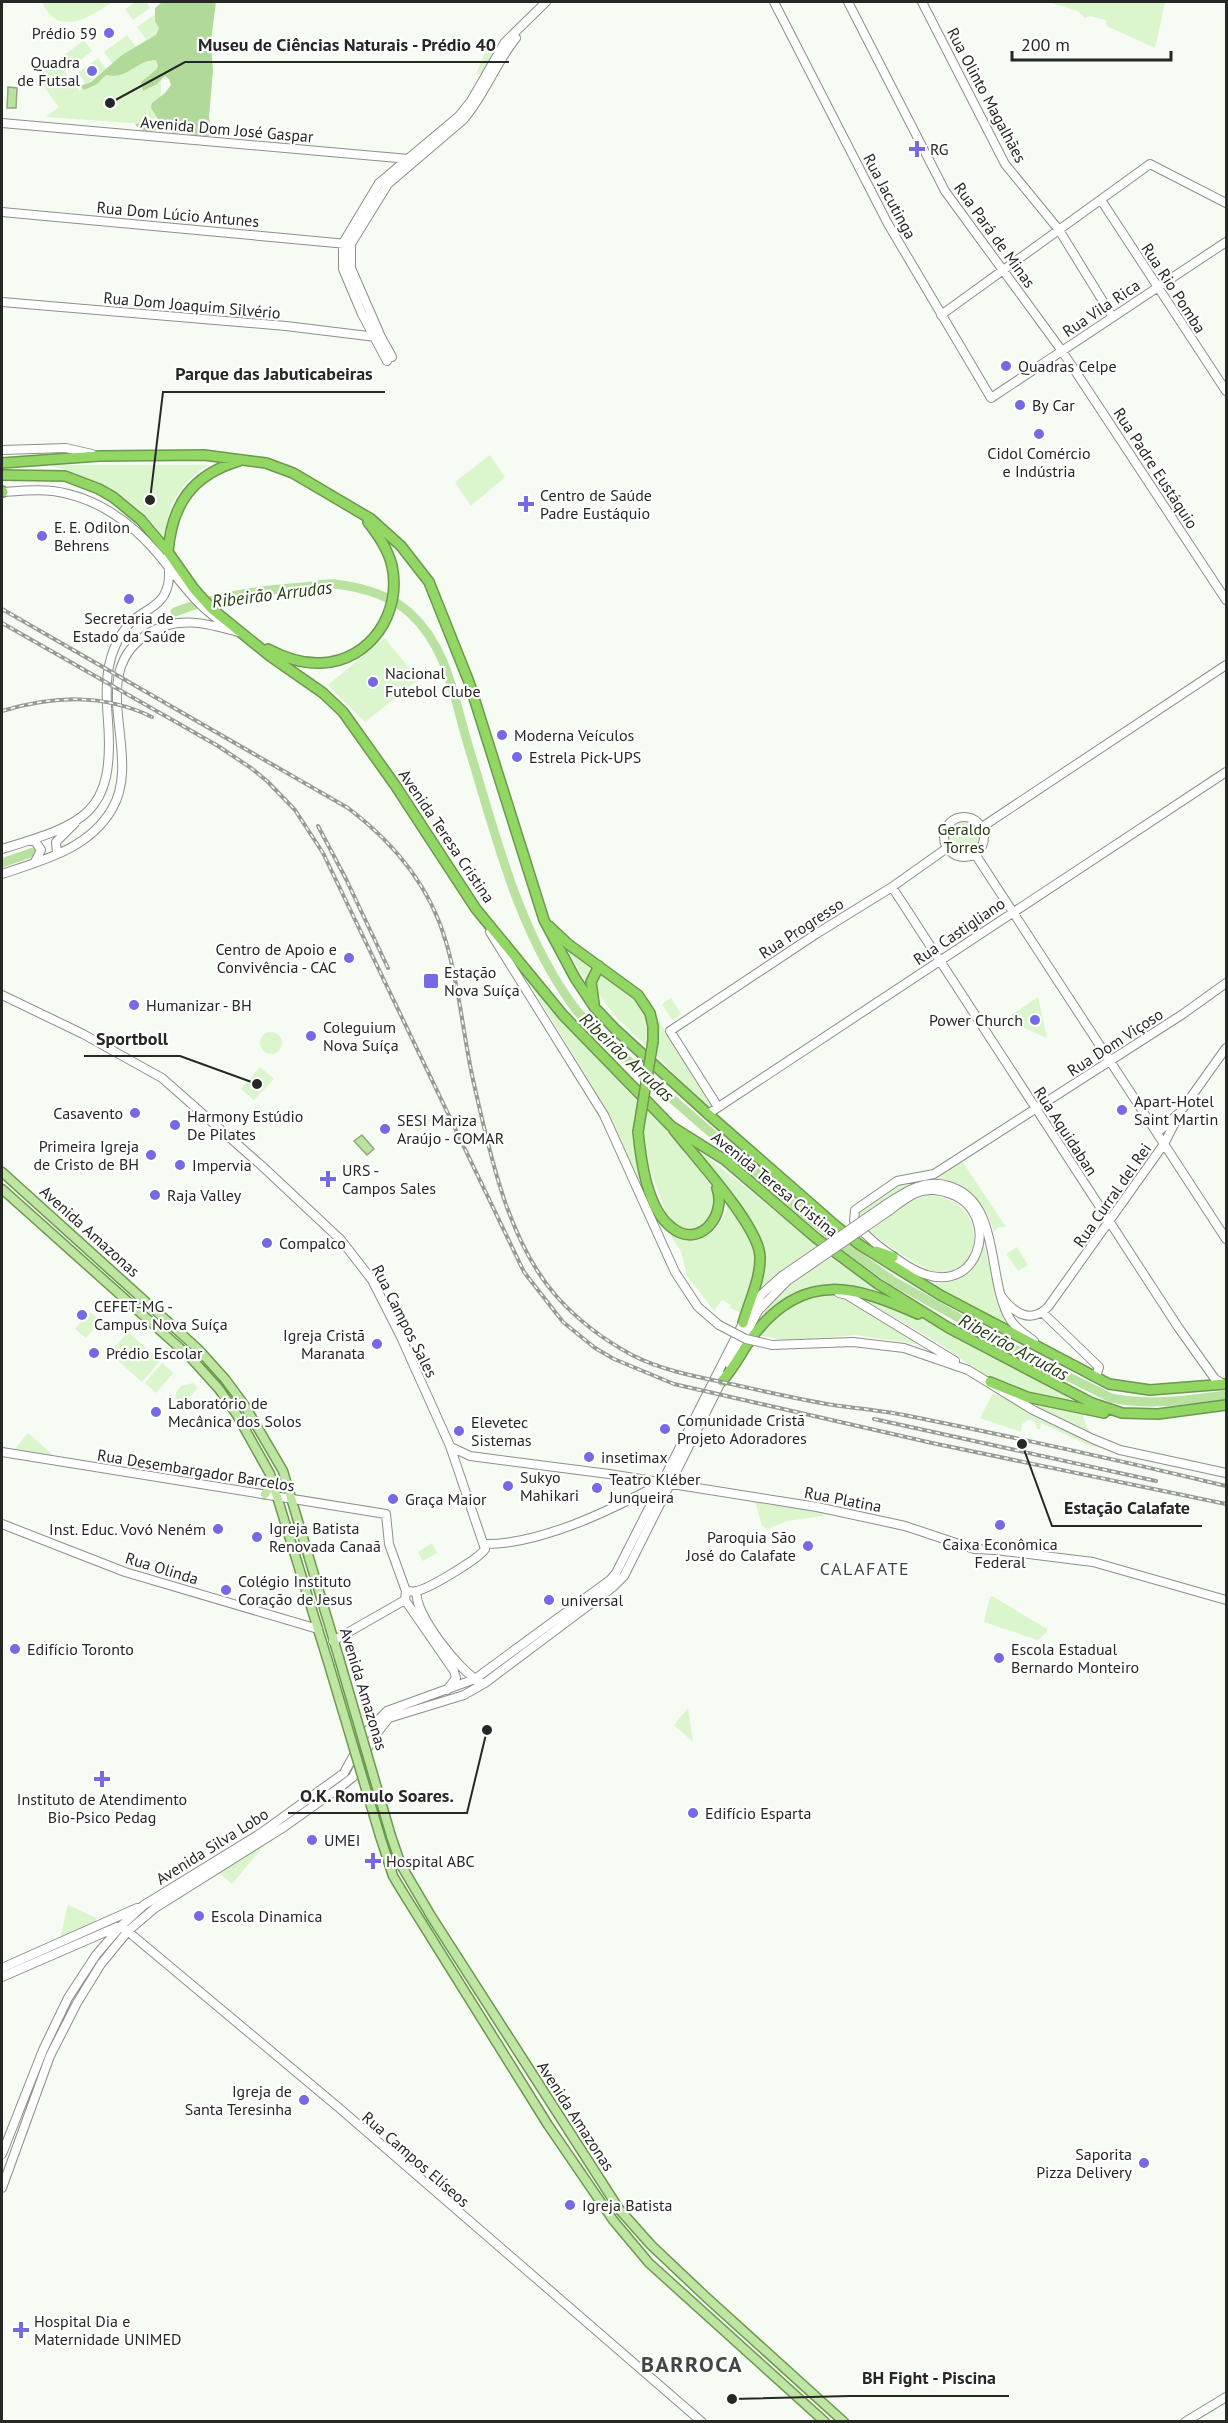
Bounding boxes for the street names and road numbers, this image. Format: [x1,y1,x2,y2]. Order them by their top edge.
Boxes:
street label: Rua Olinto Magalhães [943,24,1031,166]
street label: Avenida Dom José Gaspar [140,111,315,147]
street label: Rua Jacutinga [859,150,921,242]
street label: Rua Pará de Minas [950,178,1040,292]
street label: Rua Dom Lúcio Antunes [96,197,260,231]
street label: Rua Rio Pomba [1137,239,1211,337]
street label: Rua Vila Rica [1059,275,1143,341]
street label: Rua Dom Joaquim Silvério [103,287,281,323]
street label: Rua Padre Eustáquio [1109,404,1203,532]
street label: Avenida Teresa Cristina [395,765,499,907]
street label: Rua Progresso [755,893,847,963]
street label: Rua Castigliano [909,893,1009,969]
street label: Rua Dom Viçoso [1063,1004,1167,1080]
street label: Rua Aquidaban [1030,1083,1102,1179]
street label: Avenida Teresa Cristina [708,1127,842,1241]
street label: Rua Curral del Rei [1069,1139,1155,1251]
street label: Avenida Amazonas [36,1181,144,1281]
street label: Rua Campos Sales [368,1261,442,1381]
street label: Rua Desembargador Barcelos [96,1444,296,1496]
street label: Rua Platina [803,1482,883,1516]
street label: Rua Olinda [123,1547,201,1589]
street label: Avenida Amazonas [336,1625,392,1753]
street label: Avenida Silva Lobo [152,1803,272,1889]
street label: Avenida Amazonas [533,2057,619,2175]
street label: Rua Campos Elíseos [358,2107,474,2211]

